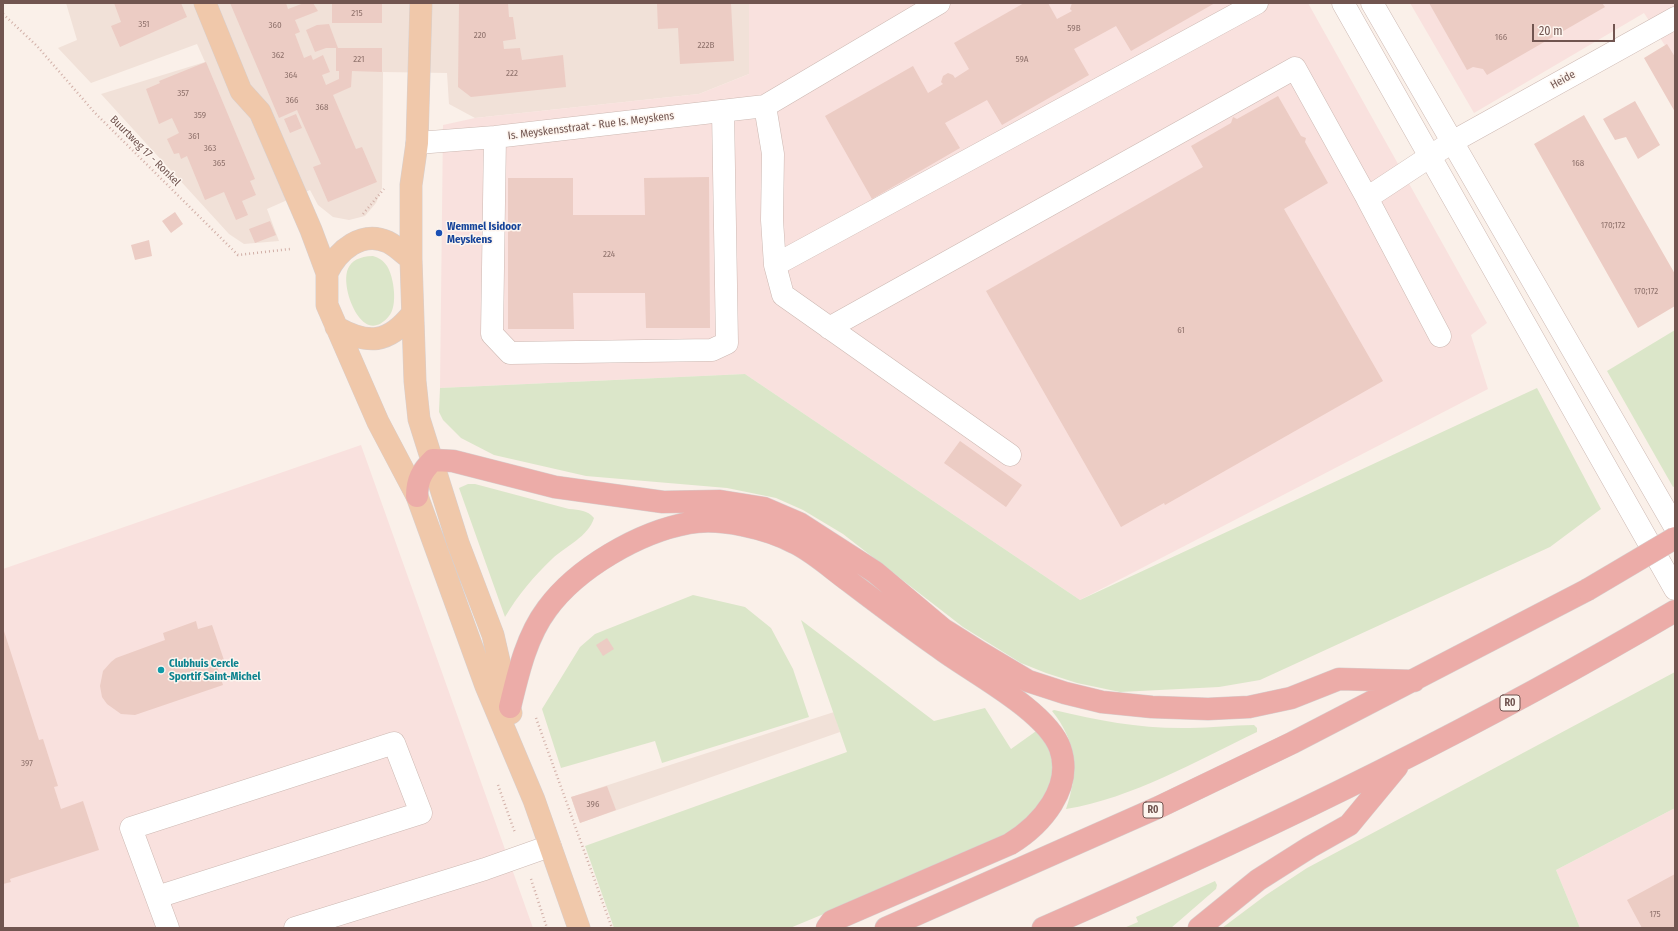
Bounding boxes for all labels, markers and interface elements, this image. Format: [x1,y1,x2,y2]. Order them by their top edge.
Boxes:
house number: 215 [351,8,363,18]
scale bar [1534,16,1617,42]
house number: 351 [138,19,150,29]
house number: 360 [268,20,282,30]
house number: 59B [1067,23,1081,33]
text: 20 m [1539,24,1563,38]
house number: 220 [474,30,486,40]
house number: 166 [1495,32,1507,42]
house number: 222B [698,40,714,50]
house number: 362 [272,50,284,60]
house number: 221 [353,54,365,64]
house number: 59A [1015,54,1029,64]
house number: 222 [506,68,518,78]
street label: Heide [1548,68,1578,92]
house number: 364 [285,70,297,80]
house number: 357 [177,88,189,98]
house number: 366 [286,95,298,105]
house number: 368 [315,102,329,112]
street label: Is. Meyskensstraat - Rue Is. Meyskens [507,109,675,143]
house number: 359 [194,110,206,120]
street label: Buurtweg 17 - Ronkel [107,113,183,189]
house number: 361 [188,131,200,141]
house number: 363 [204,143,216,153]
house number: 365 [213,158,225,168]
house number: 168 [1572,158,1584,168]
place label: Wemmel Isidoor Meyskens [447,220,521,246]
house number: 170;172 [1601,220,1625,230]
marker: Wemmel Isidoor Meyskens [434,228,444,238]
house number: 224 [603,249,615,259]
house number: 170;172 [1634,286,1658,296]
house number: 61 [1177,325,1185,335]
place label: Clubhuis Cercle Sportif Saint-Michel [169,657,260,683]
marker: Clubhuis Cercle Sportif Saint-Michel [156,665,166,675]
road number: R0 [1500,695,1520,711]
house number: 397 [21,758,33,768]
house number: 396 [587,799,599,809]
road number: R0 [1143,802,1163,818]
house number: 175 [1649,909,1661,919]

